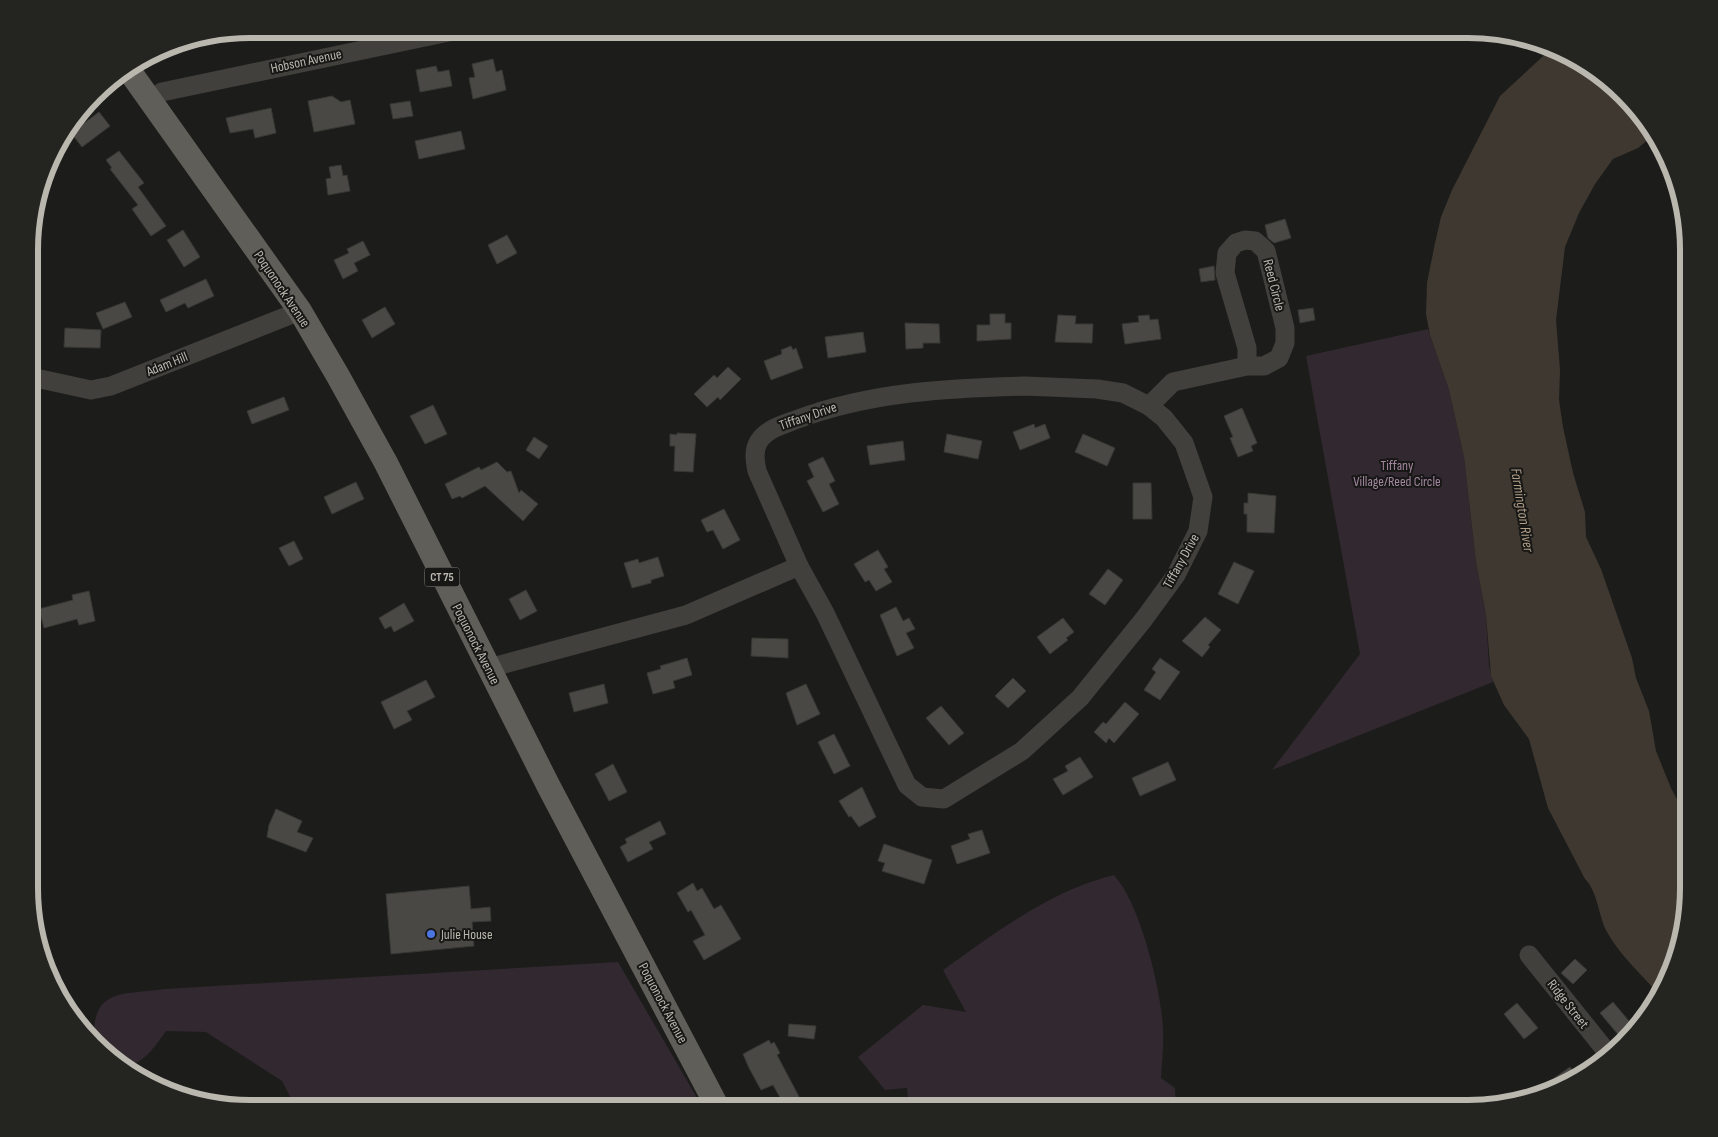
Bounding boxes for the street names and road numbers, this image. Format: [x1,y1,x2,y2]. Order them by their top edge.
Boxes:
street label: Hobson Avenue [269,45,343,77]
street label: Poquonock Avenue [250,248,314,330]
street label: Reed Circle [1259,257,1289,313]
street label: Adam Hill [143,348,190,380]
street label: Tiffany Drive [777,398,839,434]
street label: Tiffany Drive [1159,531,1203,591]
road number: CT 75 [424,568,460,586]
street label: Poquonock Avenue [448,601,504,687]
street label: Poquonock Avenue [635,960,691,1046]
street label: Ridge Street [1543,976,1593,1032]

